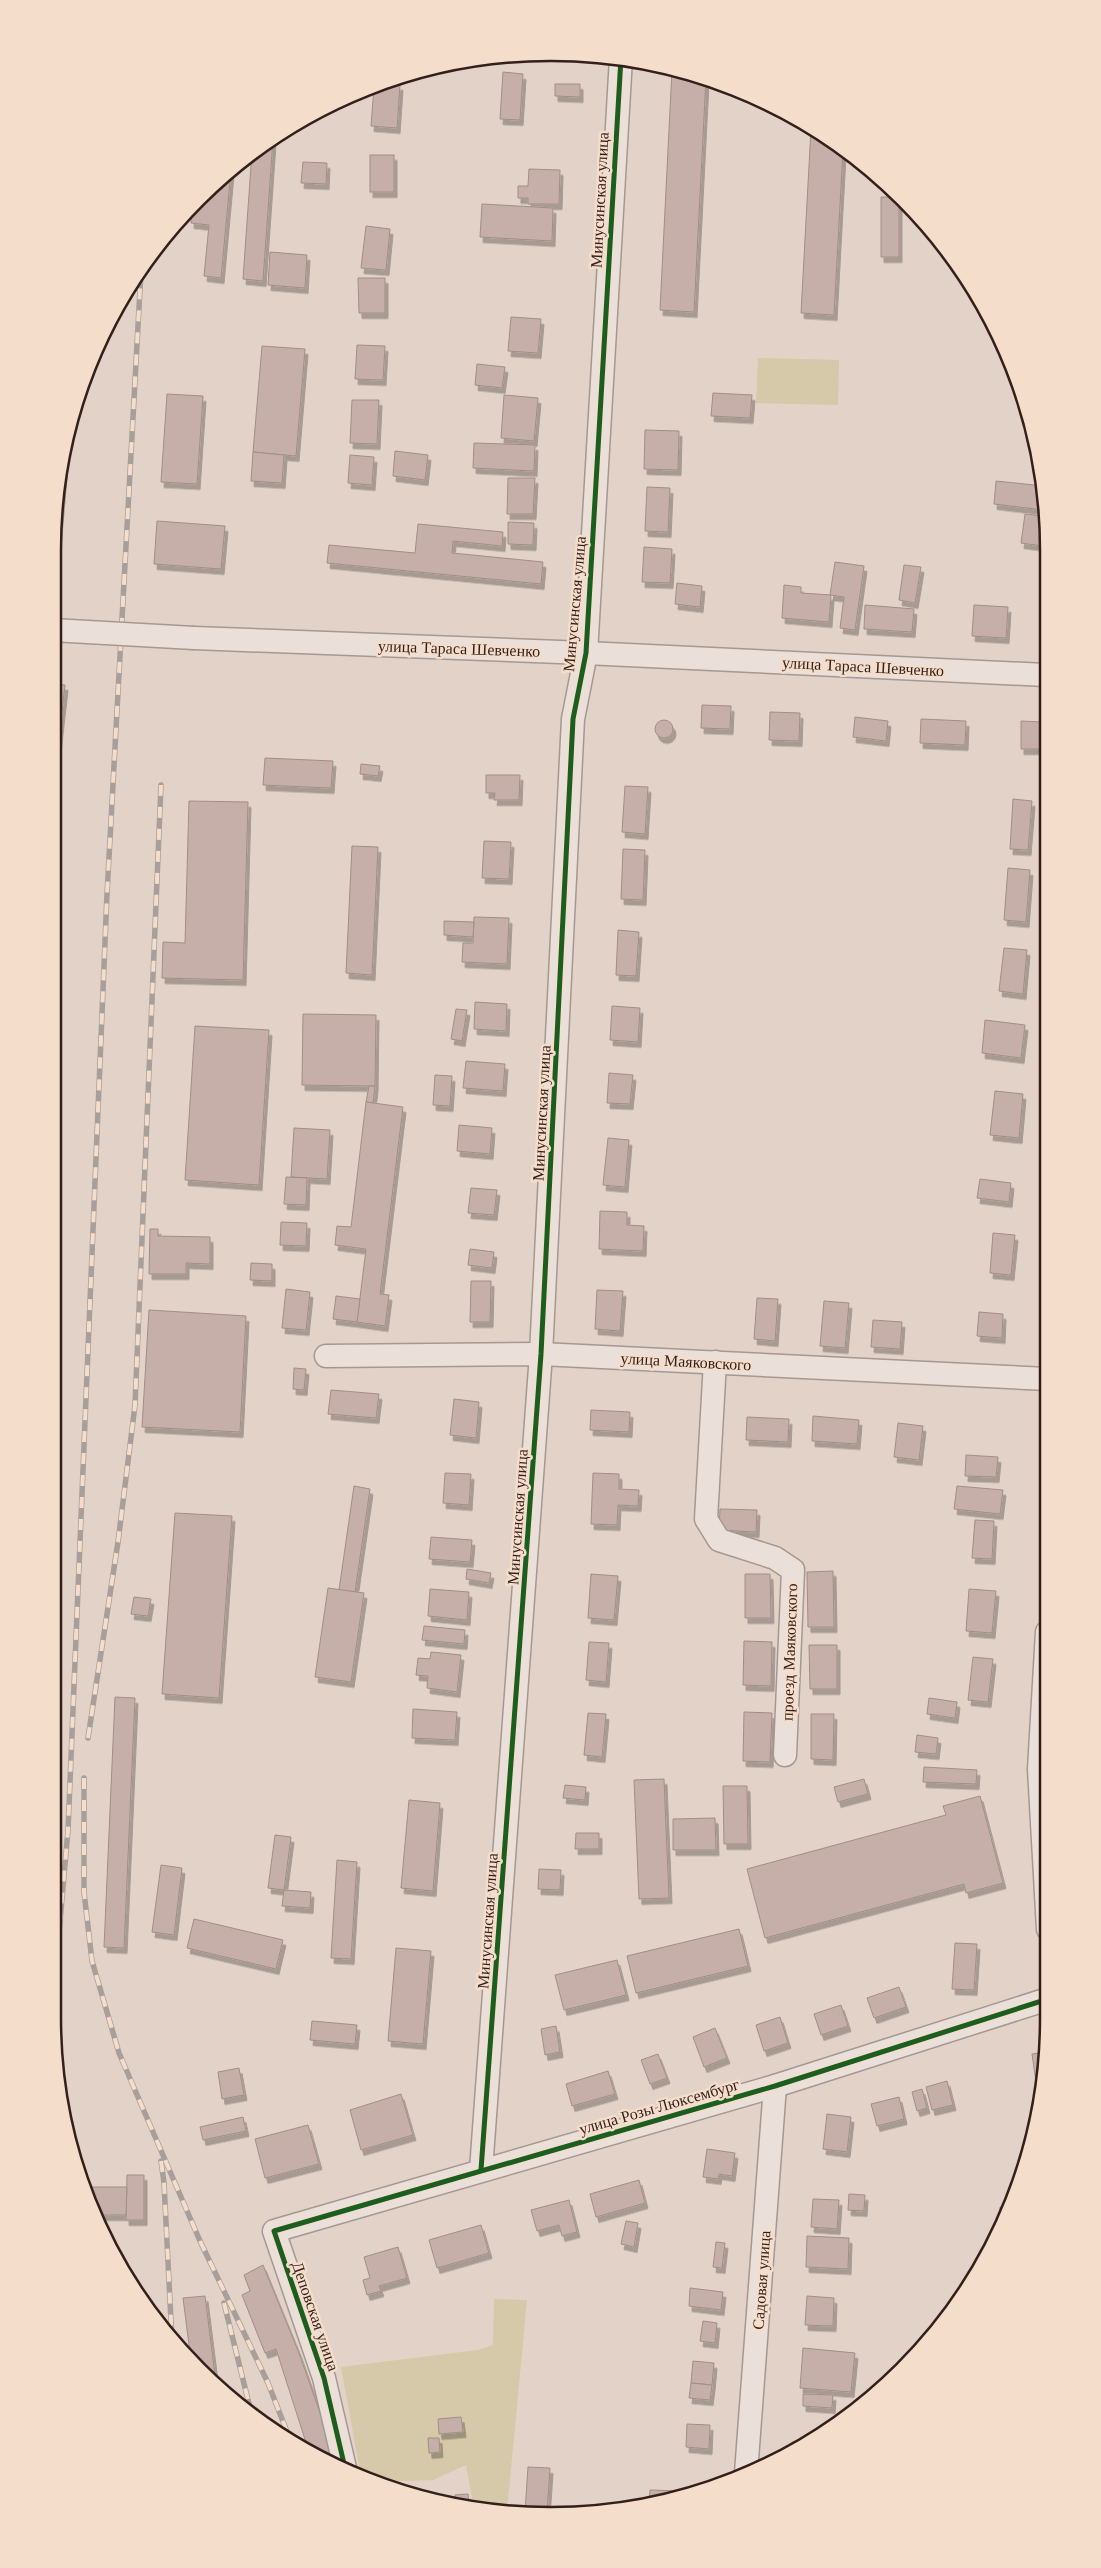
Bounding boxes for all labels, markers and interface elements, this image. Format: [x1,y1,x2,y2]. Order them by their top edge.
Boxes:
street label: Минусинская улица [587,132,613,269]
street label: Минусинская улица [560,535,590,673]
street label: улица Тараса Шевченко [378,637,540,661]
street label: улица Тараса Шевченко [781,654,944,680]
street label: Минусинская улица [529,1045,555,1182]
street label: улица Маяковского [620,1350,752,1374]
street label: Минусинская улица [504,1449,532,1586]
street label: проезд Маяковского [779,1583,801,1721]
street label: Минусинская улица [474,1853,502,1990]
street label: улица Розы Люксембург [577,2075,742,2138]
street label: Садовая улица [750,2230,774,2330]
street label: Деповская улица [288,2259,342,2374]

